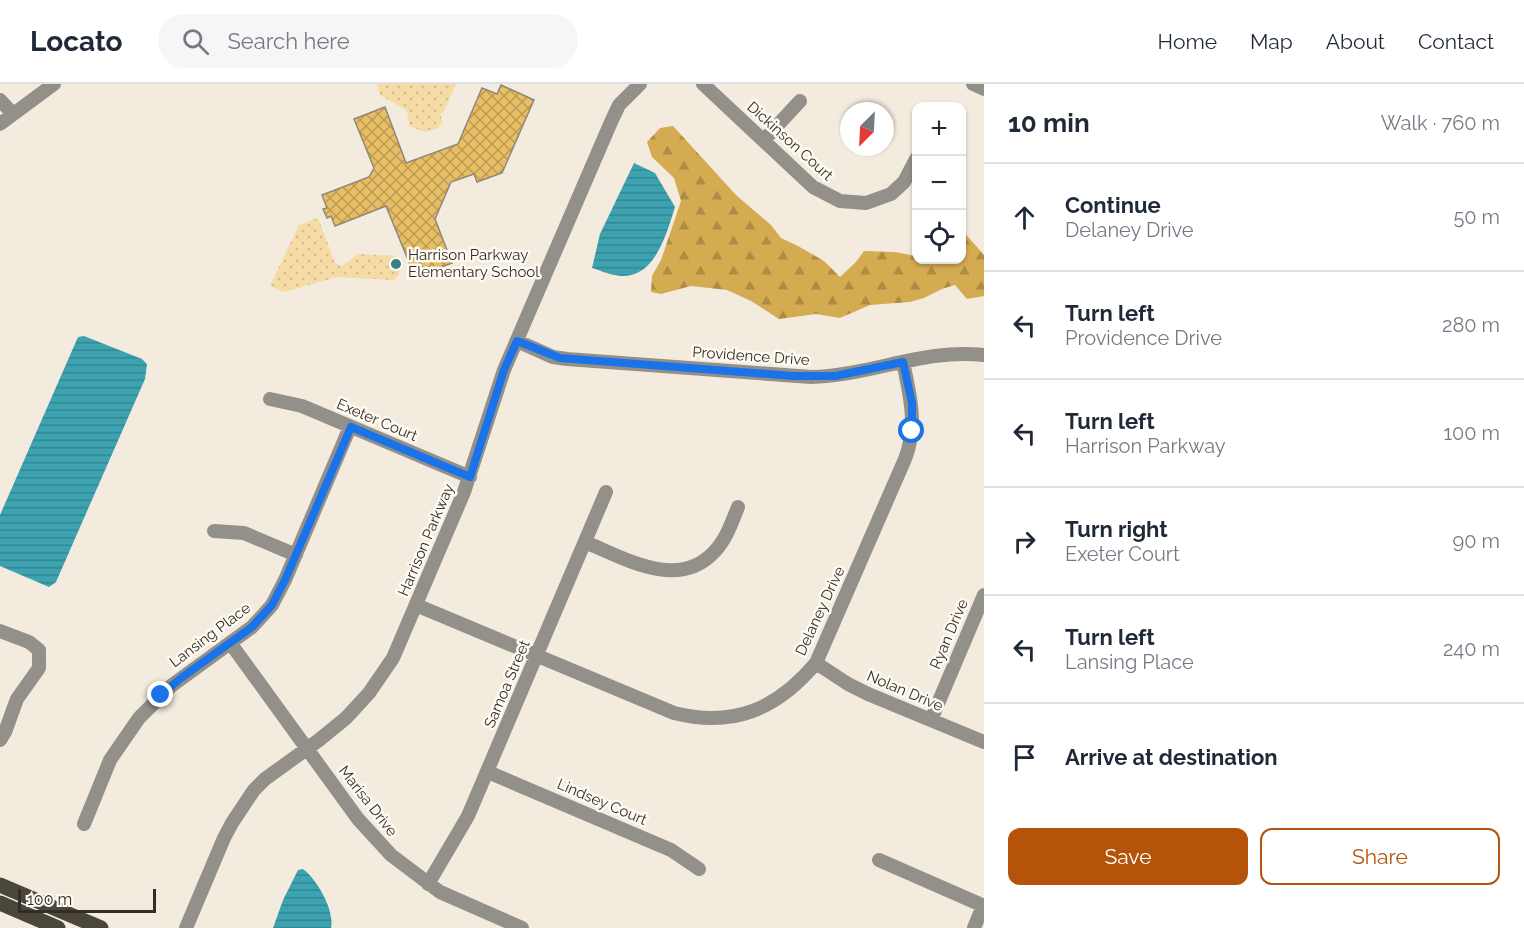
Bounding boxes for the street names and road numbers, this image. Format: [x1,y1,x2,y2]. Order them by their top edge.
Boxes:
street label: Dickinson Court [743,98,837,184]
street label: Providence Drive [692,343,811,369]
street label: Exeter Court [334,395,420,445]
street label: Harrison Parkway [394,481,458,599]
street label: Delaney Drive [791,563,849,659]
street label: Ryan Drive [926,596,972,672]
street label: Lansing Place [166,599,254,671]
street label: Samoa Street [480,637,534,731]
street label: Nolan Drive [864,667,946,715]
street label: Marisa Drive [335,762,401,840]
street label: Lindsey Court [554,775,650,829]

